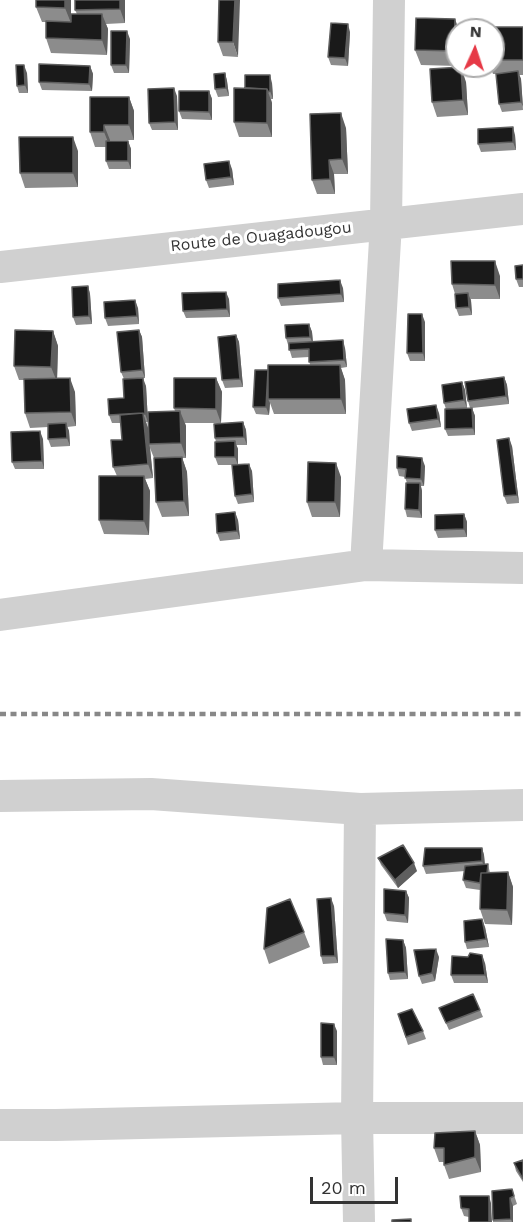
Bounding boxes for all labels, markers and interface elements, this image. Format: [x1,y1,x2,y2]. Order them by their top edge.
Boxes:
north arrow [445,18,505,78]
text: N [469,22,482,41]
street label: Route de Ouagadougou [170,218,352,256]
scale bar [313,1165,402,1203]
text: 20 m [321,1177,366,1198]

